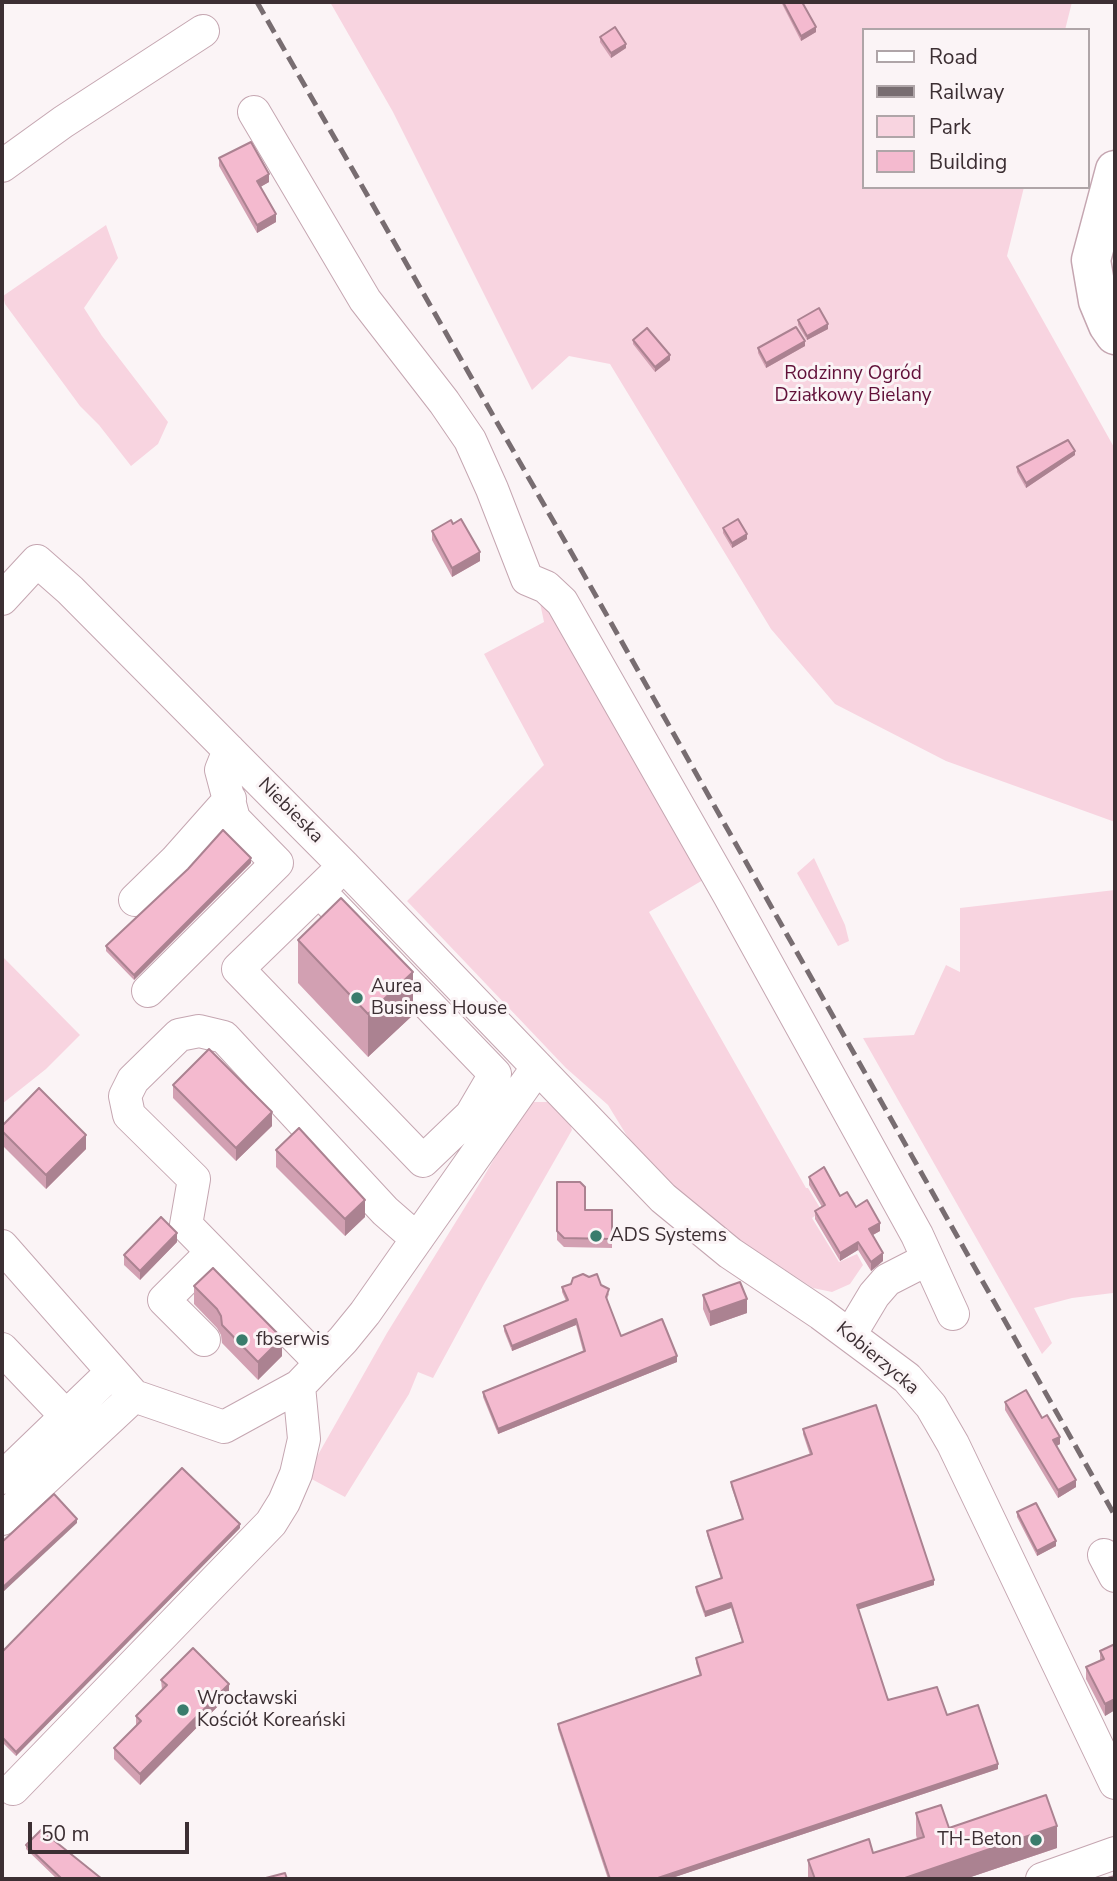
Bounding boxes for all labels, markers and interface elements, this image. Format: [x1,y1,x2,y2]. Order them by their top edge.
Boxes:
legend [862,28,1089,189]
text: Road [929,43,978,71]
text: Railway [929,78,1004,106]
text: Park [929,113,971,141]
text: Building [929,148,1007,176]
park label: Rodzinny Ogród Działkowy Bielany [774,363,932,407]
street label: Niebieska [253,774,327,848]
place label: Aurea Business House [371,976,507,1020]
marker: Aurea Business House [349,990,365,1006]
place label: ADS Systems [610,1225,727,1247]
marker: ADS Systems [588,1228,604,1244]
street label: Kobierzycka [831,1318,923,1400]
place label: fbserwis [256,1329,330,1351]
marker: fbserwis [234,1332,250,1348]
place label: Wrocławski Kościół Koreański [197,1688,346,1732]
marker: Wrocławski Kościół Koreański [175,1702,191,1718]
scale bar [32,1808,192,1852]
text: 50 m [41,1820,90,1848]
place label: TH-Beton [937,1829,1022,1851]
marker: TH-Beton [1028,1832,1044,1848]

